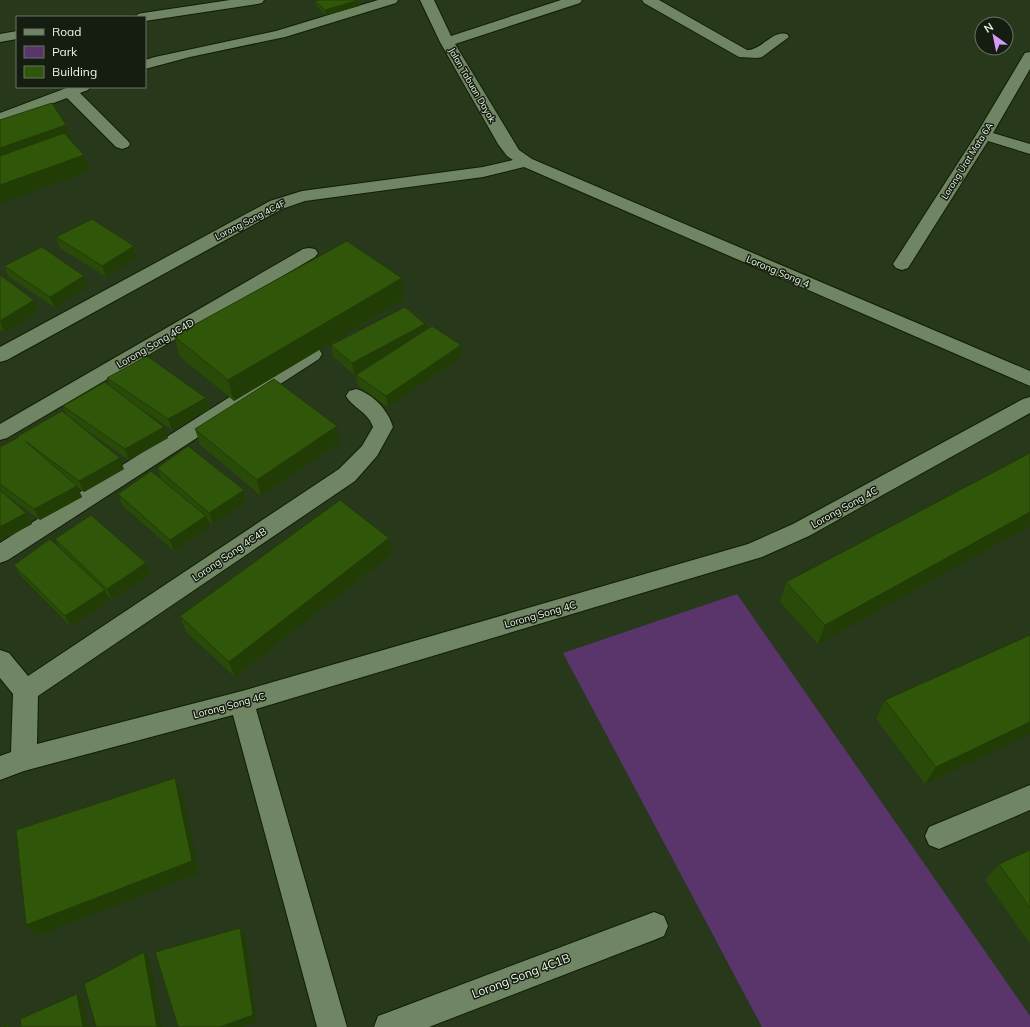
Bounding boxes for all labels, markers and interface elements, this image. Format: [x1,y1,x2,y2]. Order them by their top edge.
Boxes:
legend [16,16,146,88]
north arrow [974,16,1014,56]
text: N [981,19,996,36]
text: Road [52,24,81,39]
text: Park [52,44,78,59]
street label: Jalan Tabuan Dayak [446,46,498,125]
text: Building [52,64,97,79]
street label: Lorong Urat Mata 6A [939,120,995,201]
street label: Lorong Song 4C4F [213,197,287,242]
street label: Lorong Song 4 [744,252,811,291]
street label: Lorong Song 4C4D [114,316,196,371]
street label: Lorong Song 4C [809,484,880,531]
street label: Lorong Song 4C4B [190,525,269,584]
street label: Lorong Song 4C [503,598,578,631]
street label: Lorong Song 4C [192,690,267,721]
street label: Lorong Song 4C1B [469,950,572,1001]

